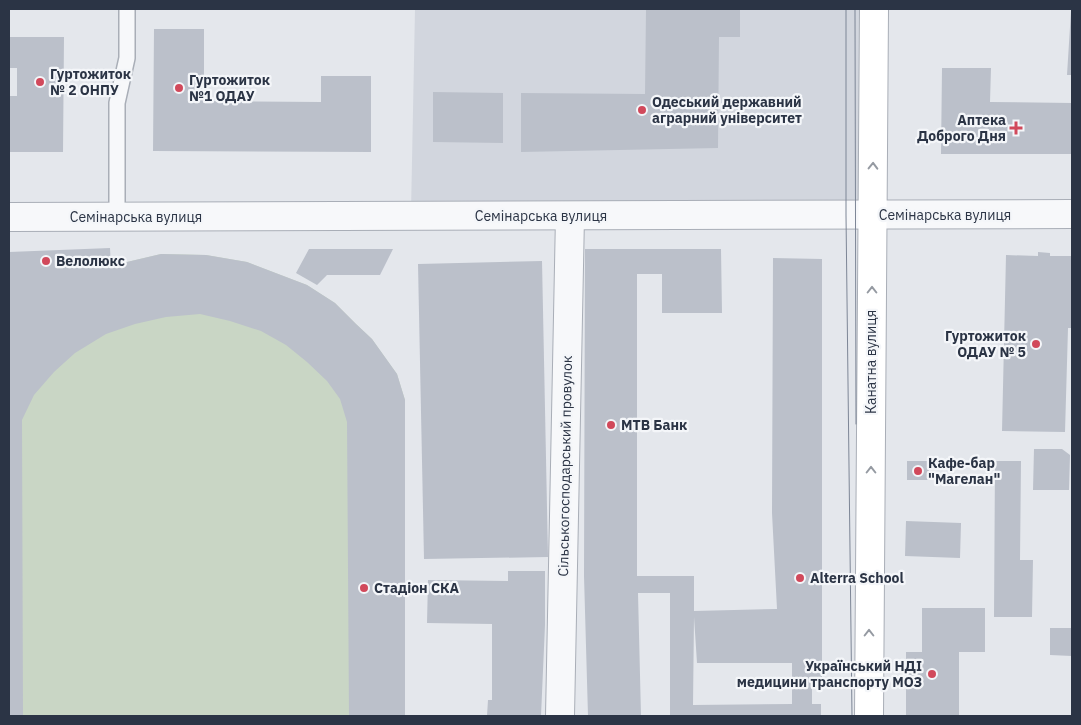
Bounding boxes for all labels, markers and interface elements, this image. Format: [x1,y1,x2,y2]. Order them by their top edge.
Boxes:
place label: Гуртожиток № 2 ОНПУ [50,65,131,99]
place label: Гуртожиток №1 ОДАУ [189,71,270,105]
marker: Гуртожиток № 2 ОНПУ [34,76,46,88]
marker: Гуртожиток №1 ОДАУ [173,82,185,94]
place label: Одеський державний аграрний університет [652,93,802,127]
marker: Одеський державний аграрний університет [636,104,648,116]
place label: Аптека Доброго Дня [917,111,1006,145]
marker: Аптека Доброго Дня [1010,122,1022,134]
one-way arrow [868,162,878,170]
street label: Семінарська вулиця [879,206,1011,224]
street label: Семінарська вулиця [475,207,607,225]
street label: Семінарська вулиця [70,208,202,226]
place label: Велолюкс [56,252,125,270]
marker: Велолюкс [40,255,52,267]
one-way arrow [867,286,877,294]
street label: Канатна вулиця [862,310,880,414]
place label: Гуртожиток ОДАУ № 5 [945,327,1026,361]
marker: Гуртожиток ОДАУ № 5 [1030,338,1042,350]
street label: Сільськогосподарський провулок [554,355,576,577]
place label: МТВ Банк [621,416,687,434]
marker: МТВ Банк [605,419,617,431]
place label: Кафе-бар "Магелан" [928,454,1000,488]
marker: Кафе-бар "Магелан" [912,465,924,477]
one-way arrow [866,466,876,474]
place label: Alterra School [810,569,904,587]
marker: Alterra School [794,572,806,584]
place label: Стадіон СКА [374,579,460,597]
marker: Стадіон СКА [358,582,370,594]
one-way arrow [864,628,874,636]
place label: Український НДІ медицини транспорту МОЗ [737,657,922,691]
marker: Український НДІ медицини транспорту МОЗ [926,668,938,680]

